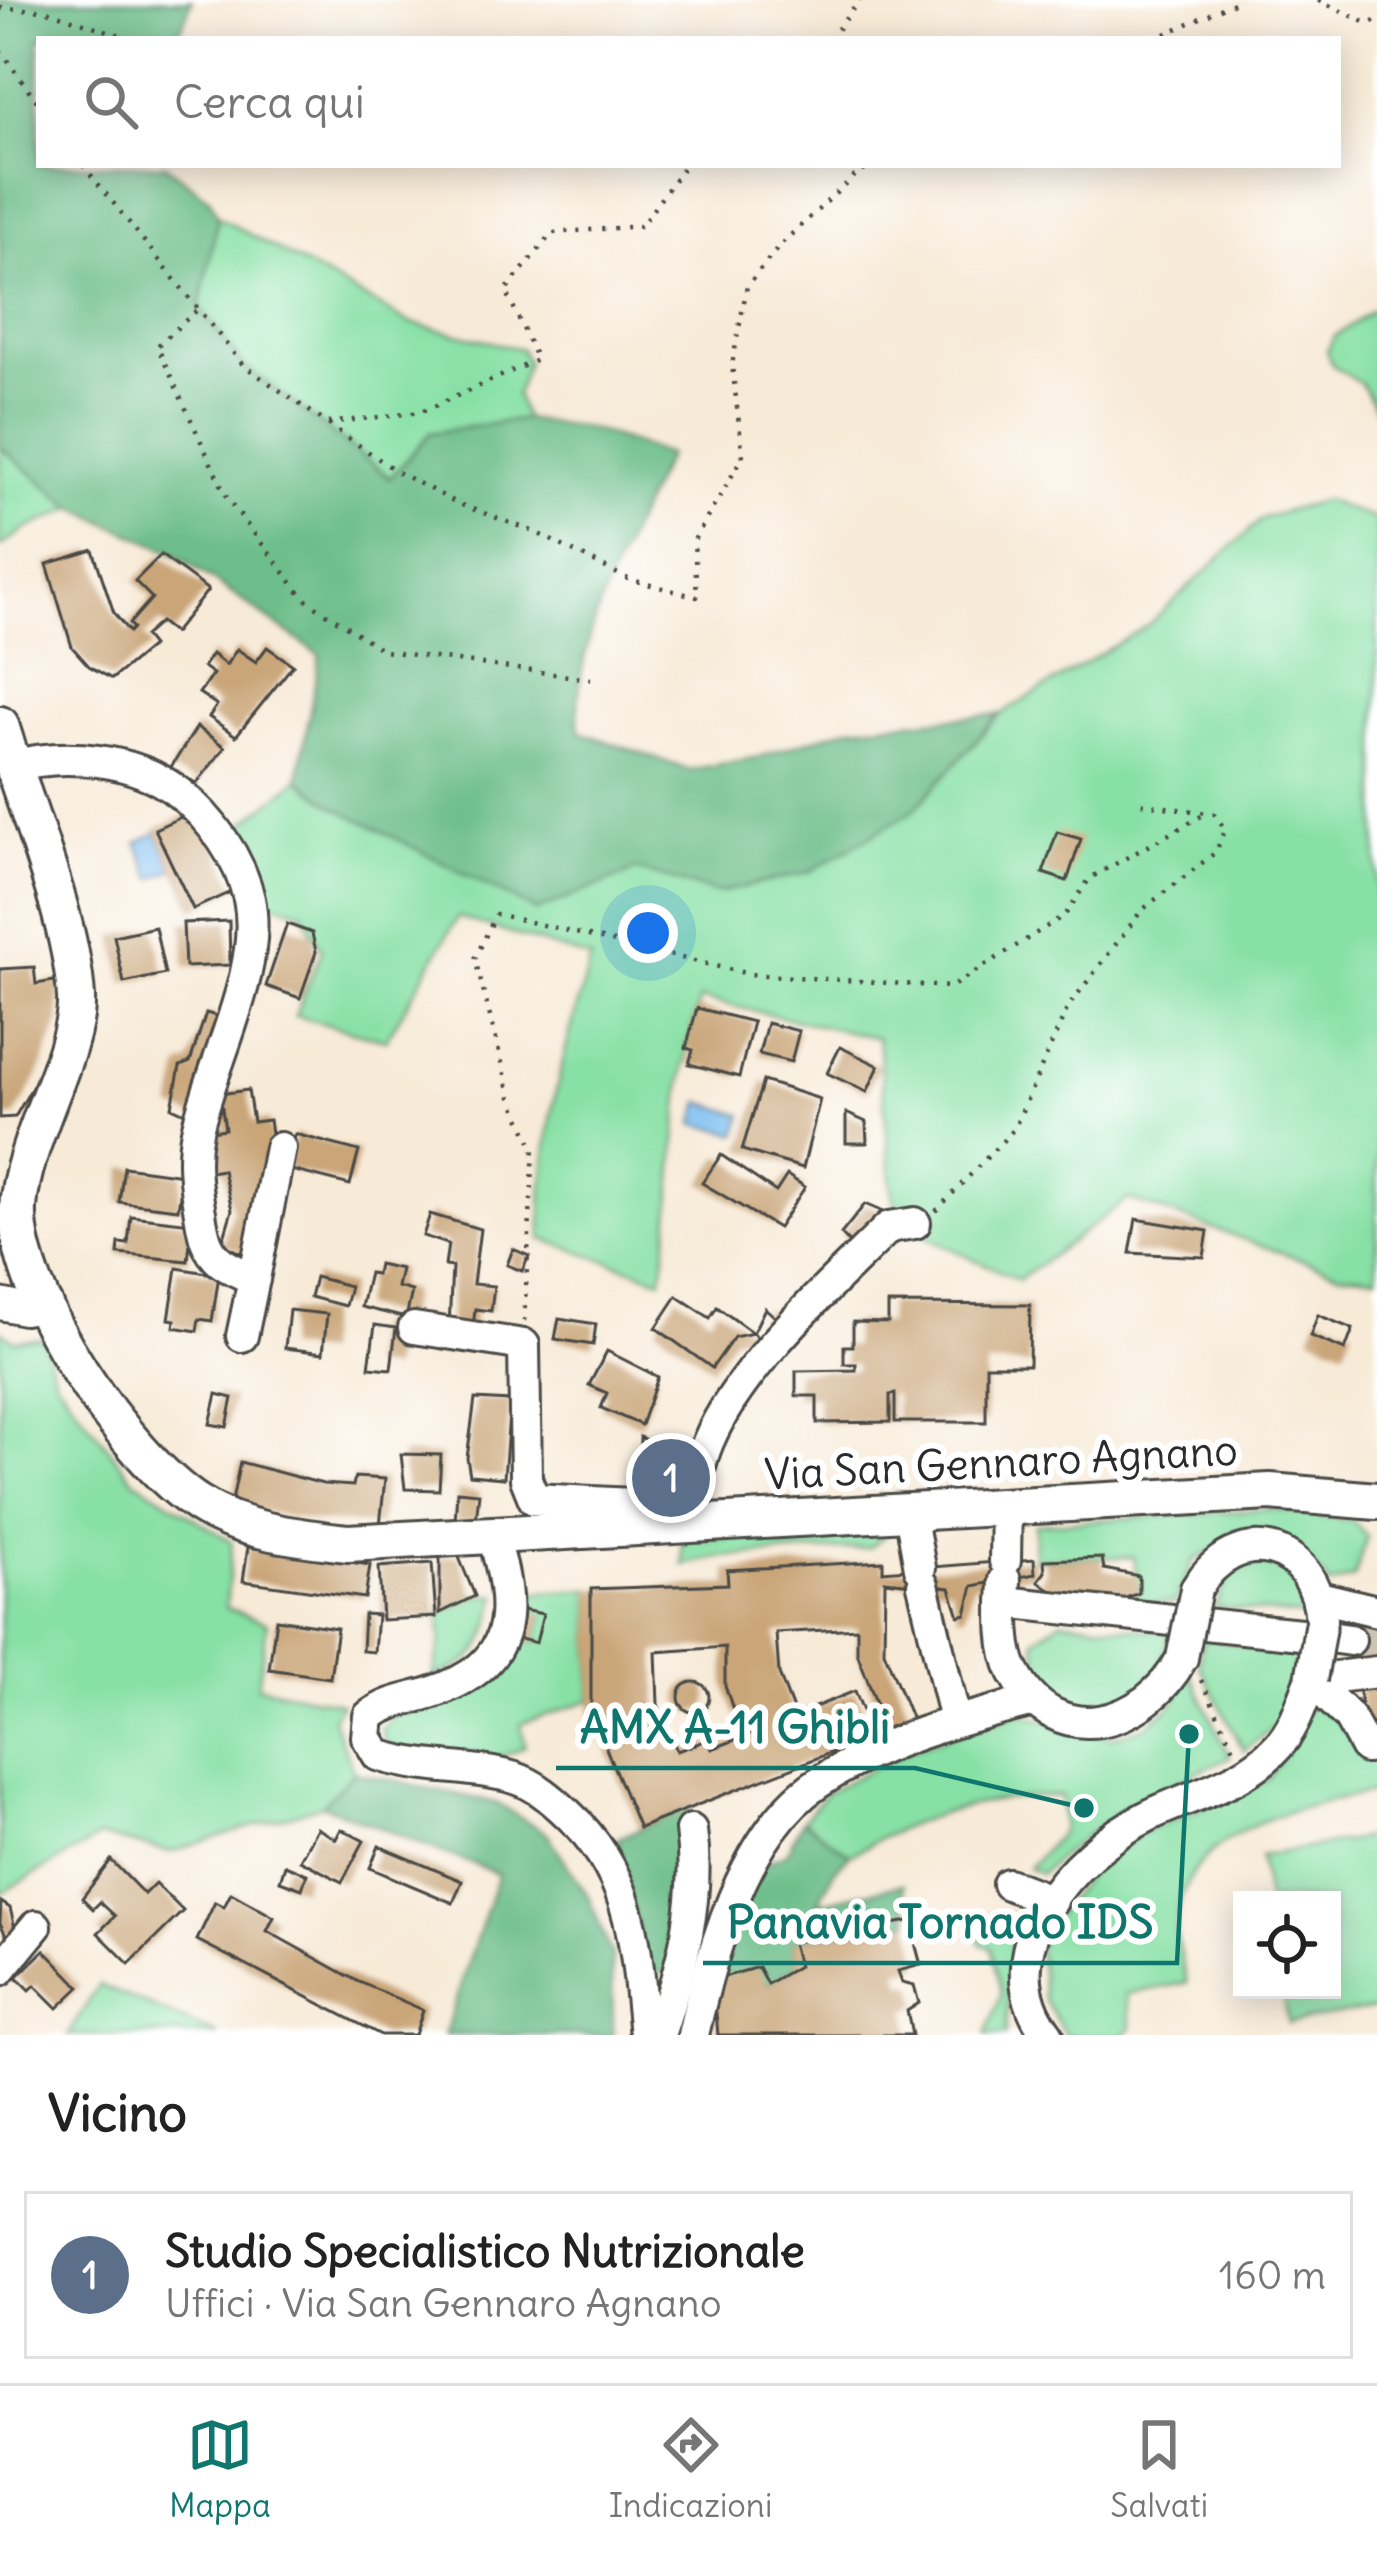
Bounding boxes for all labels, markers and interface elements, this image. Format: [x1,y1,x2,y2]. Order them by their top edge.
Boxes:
search box [36,36,1341,168]
icon: search [78,69,144,135]
text: Cerca qui [174,74,365,130]
your location [618,903,678,963]
street label: Via San Gennaro Agnano [763,1424,1239,1500]
pin: 1 [632,1433,710,1523]
callout: AMX A-11 Ghibli [556,1687,915,1768]
text: AMX A-11 Ghibli [580,1699,890,1755]
callout: Panavia Tornado IDS [703,1882,1177,1963]
map controls [1233,1891,1341,1999]
button: locate [1233,1891,1341,1999]
text: Panavia Tornado IDS [727,1894,1153,1950]
text: Vicino [48,2081,187,2145]
text: Studio Specialistico Nutrizionale [165,2223,805,2279]
text: 1 [82,2251,98,2300]
text: 160 m [1219,2251,1326,2300]
text: Uffici · Via San Gennaro Agnano [165,2279,722,2328]
tab: Mappa [169,2412,271,2526]
tab: Indicazioni [609,2412,772,2526]
tab: Salvati [1110,2412,1208,2526]

